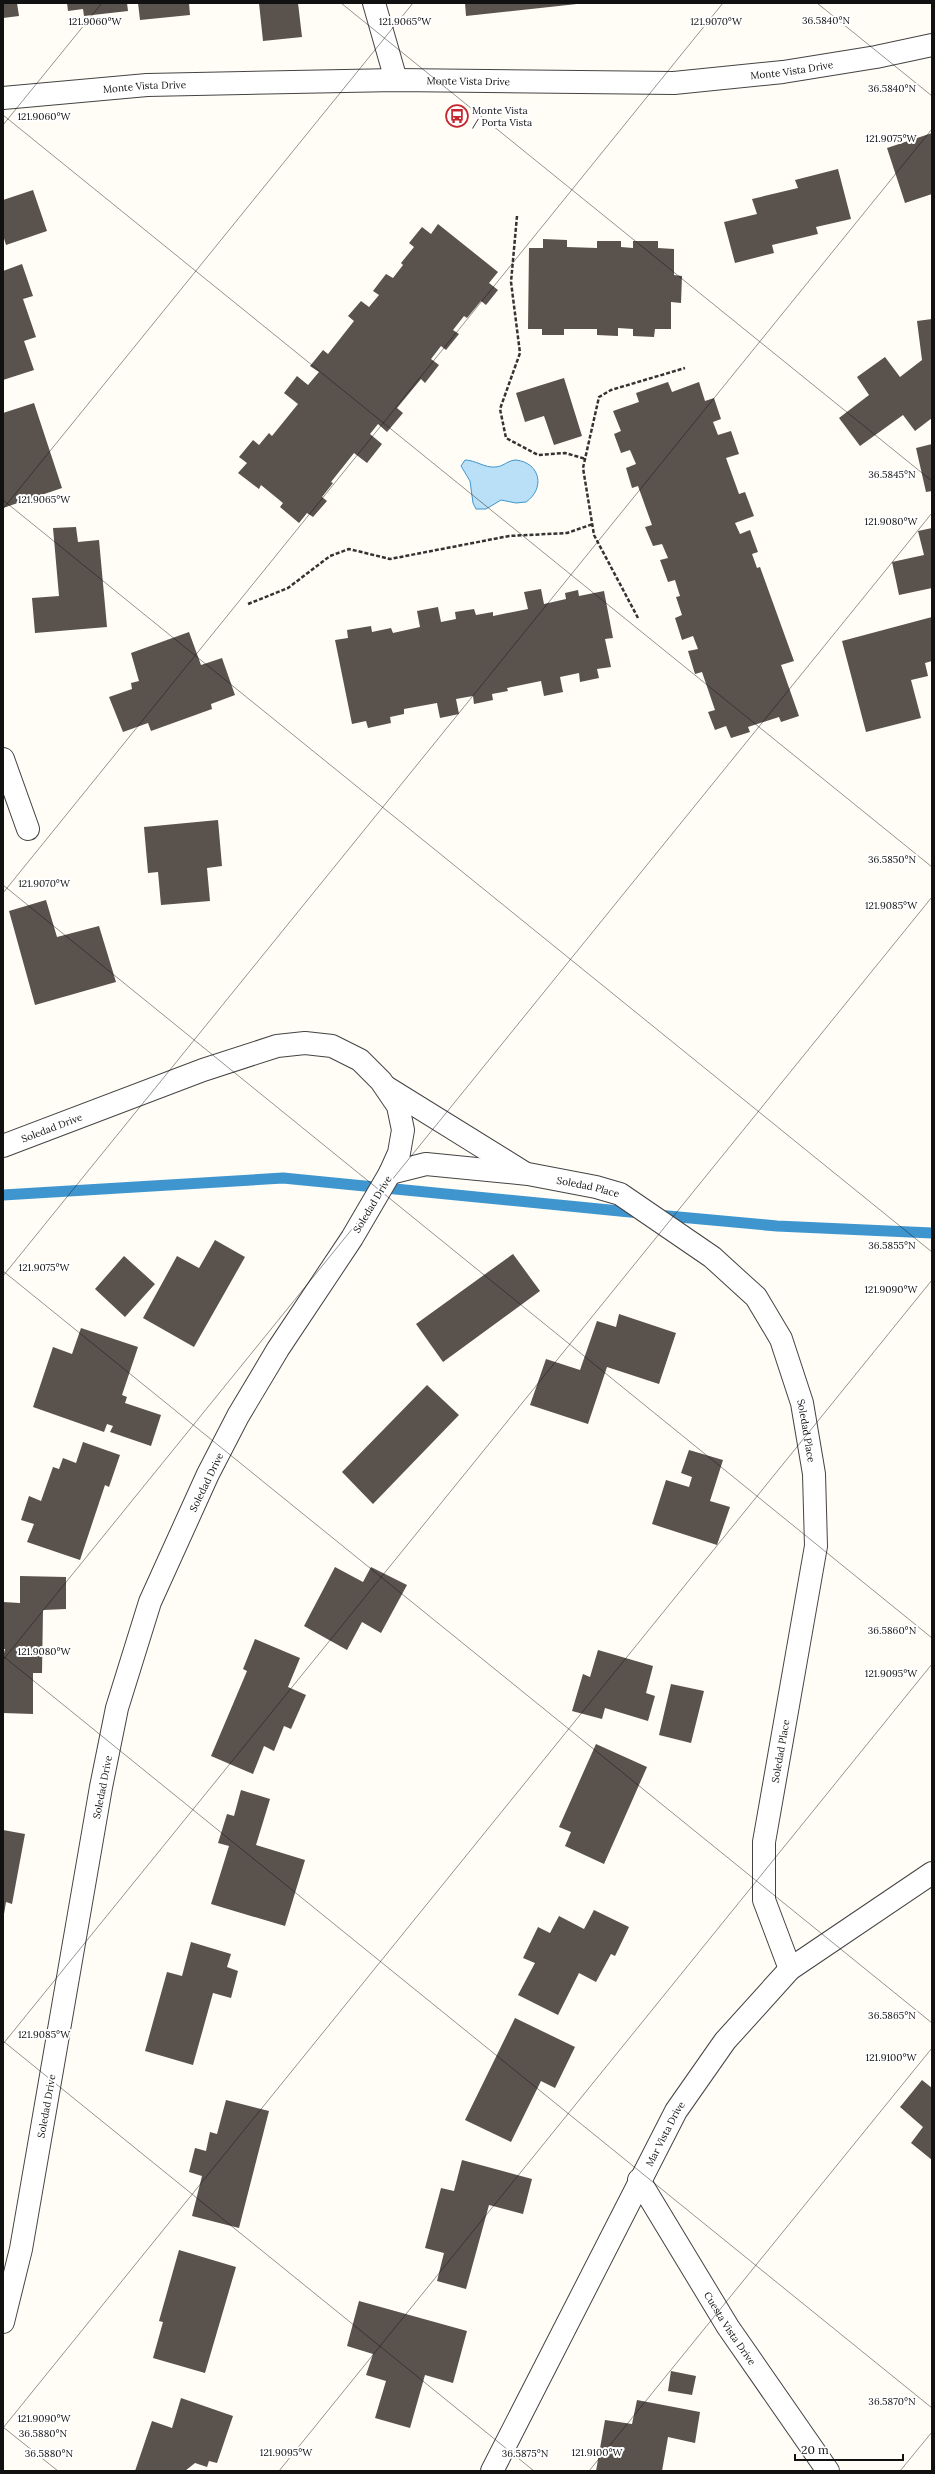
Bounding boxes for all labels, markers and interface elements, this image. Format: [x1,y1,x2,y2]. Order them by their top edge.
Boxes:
text: 36.5840°N [802,14,850,27]
text: 121.9060°W [68,15,123,28]
text: 121.9065°W [379,15,432,28]
text: 121.9070°W [690,15,743,28]
street label: Monte Vista Drive [750,58,835,82]
street label: Monte Vista Drive [427,74,511,88]
street label: Monte Vista Drive [102,78,187,96]
text: 36.5840°N [868,82,916,95]
bus stop icon: Monte Vista / Porta Vista [444,103,470,129]
place label: Monte Vista / Porta Vista [472,104,532,129]
text: 121.9060°W [17,110,72,123]
text: 121.9075°W [866,132,918,145]
text: 36.5845°N [868,468,916,481]
text: 121.9065°W [18,493,71,506]
text: 121.9080°W [865,515,919,528]
text: 36.5850°N [868,853,916,866]
text: 121.9070°W [18,877,71,890]
text: 121.9085°W [865,899,918,912]
street label: Soledad Drive [19,1110,85,1146]
street label: Soledad Drive [350,1173,395,1235]
street label: Soledad Place [556,1174,621,1201]
text: 36.5855°N [868,1239,916,1252]
text: 121.9075°W [19,1261,71,1274]
text: 121.9090°W [864,1283,919,1296]
street label: Soledad Place [794,1397,818,1464]
street label: Soledad Drive [186,1450,227,1514]
text: 36.5860°N [868,1624,917,1637]
text: 121.9080°W [18,1645,72,1658]
text: 121.9095°W [865,1667,918,1680]
street label: Soledad Place [769,1718,793,1784]
street label: Soledad Drive [90,1754,115,1820]
text: 36.5865°N [868,2009,916,2022]
text: 121.9085°W [18,2028,71,2041]
text: 121.9100°W [866,2051,918,2064]
street label: Soledad Drive [35,2073,59,2139]
street label: Mar Vista Drive [643,2098,688,2169]
street label: Cuesta Vista Drive [701,2289,759,2368]
text: 36.5870°N [868,2395,916,2408]
text: 121.9090°W [17,2412,72,2425]
text: 36.5880°N [19,2427,68,2440]
scale bar [795,2436,903,2462]
text: 20 m [801,2442,829,2457]
text: 121.9095°W [260,2446,313,2459]
text: 121.9100°W [572,2446,624,2459]
text: 36.5880°N [25,2447,74,2460]
text: 36.5875°N [502,2447,549,2460]

